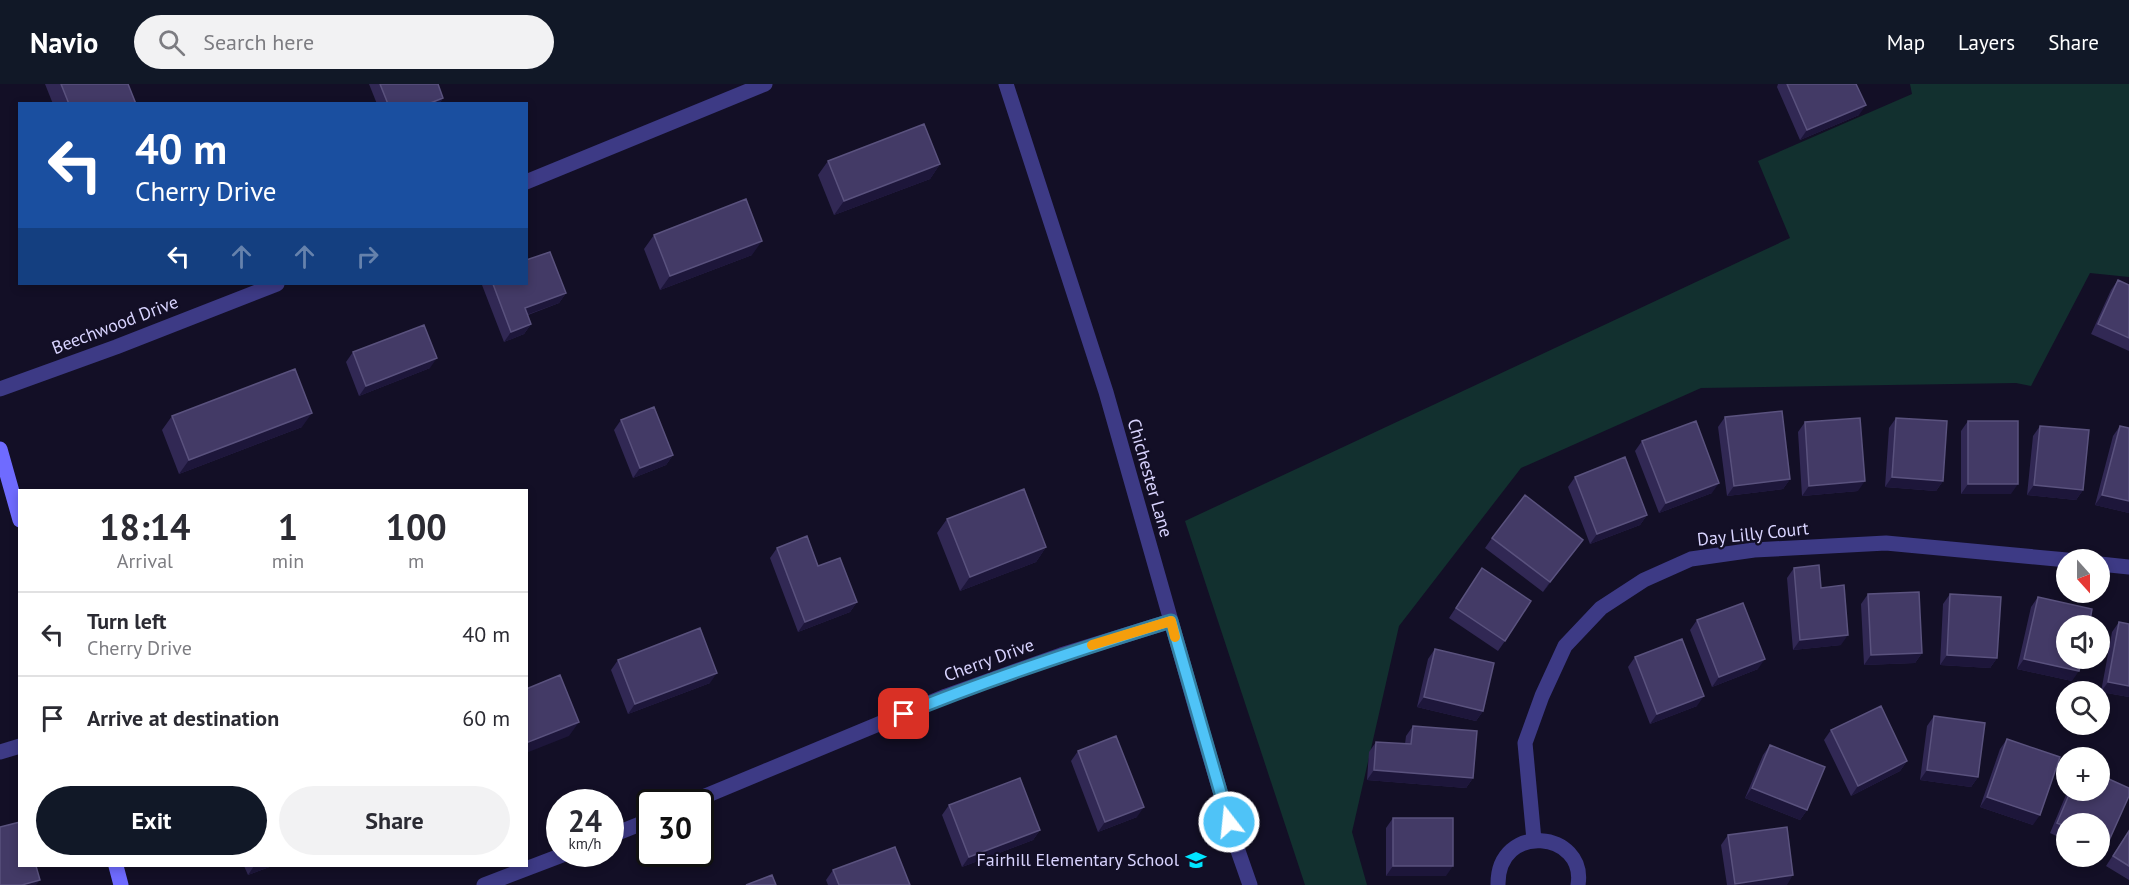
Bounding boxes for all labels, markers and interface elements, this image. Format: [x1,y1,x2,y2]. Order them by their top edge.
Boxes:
search box [134,15,554,69]
text: Navio [30,24,98,61]
icon: search [155,26,188,59]
text: Search here [203,28,314,56]
text: Map [1887,29,1925,56]
text: Layers [1958,29,2015,56]
text: Share [2048,29,2099,56]
text: 40 m [135,121,227,176]
icon: left [36,126,114,204]
text: Cherry Drive [135,174,277,208]
icon: left [162,240,195,273]
icon: ahead [225,240,258,273]
icon: ahead [288,240,321,273]
icon: right [351,240,384,273]
street label: Beechwood Drive [48,290,181,359]
street label: Chichester Lane [1123,416,1178,540]
text: 18:14 [99,503,191,550]
text: 1 [278,503,298,550]
text: 100 [386,503,447,550]
street label: Day Lilly Court [1696,516,1810,551]
text: Arrival [117,548,173,574]
text: min [272,548,304,574]
text: m [408,548,424,574]
north arrow [2056,549,2110,603]
map controls [2056,549,2110,867]
text: Turn left [87,607,167,635]
button: sound [2056,615,2110,669]
icon: left [36,618,69,651]
text: 40 m [462,620,510,648]
street label: Cherry Drive [941,633,1037,686]
text: Cherry Drive [87,635,192,661]
button: search [2056,681,2110,735]
pin [878,688,929,739]
icon: arrive [887,697,920,730]
icon: arrive [36,702,69,735]
text: Arrive at destination [87,704,279,732]
text: 60 m [462,704,510,732]
button: + [2056,747,2110,801]
button: Exit [36,786,267,855]
button: Share [279,786,510,855]
speed limit sign: 30 [636,789,714,867]
position arrow [1197,790,1261,854]
text: 24 [568,801,602,840]
button: − [2056,813,2110,867]
text: km/h [569,834,601,853]
place label: Fairhill Elementary School [976,848,1180,871]
school or university icon: Fairhill Elementary School [1184,848,1208,872]

